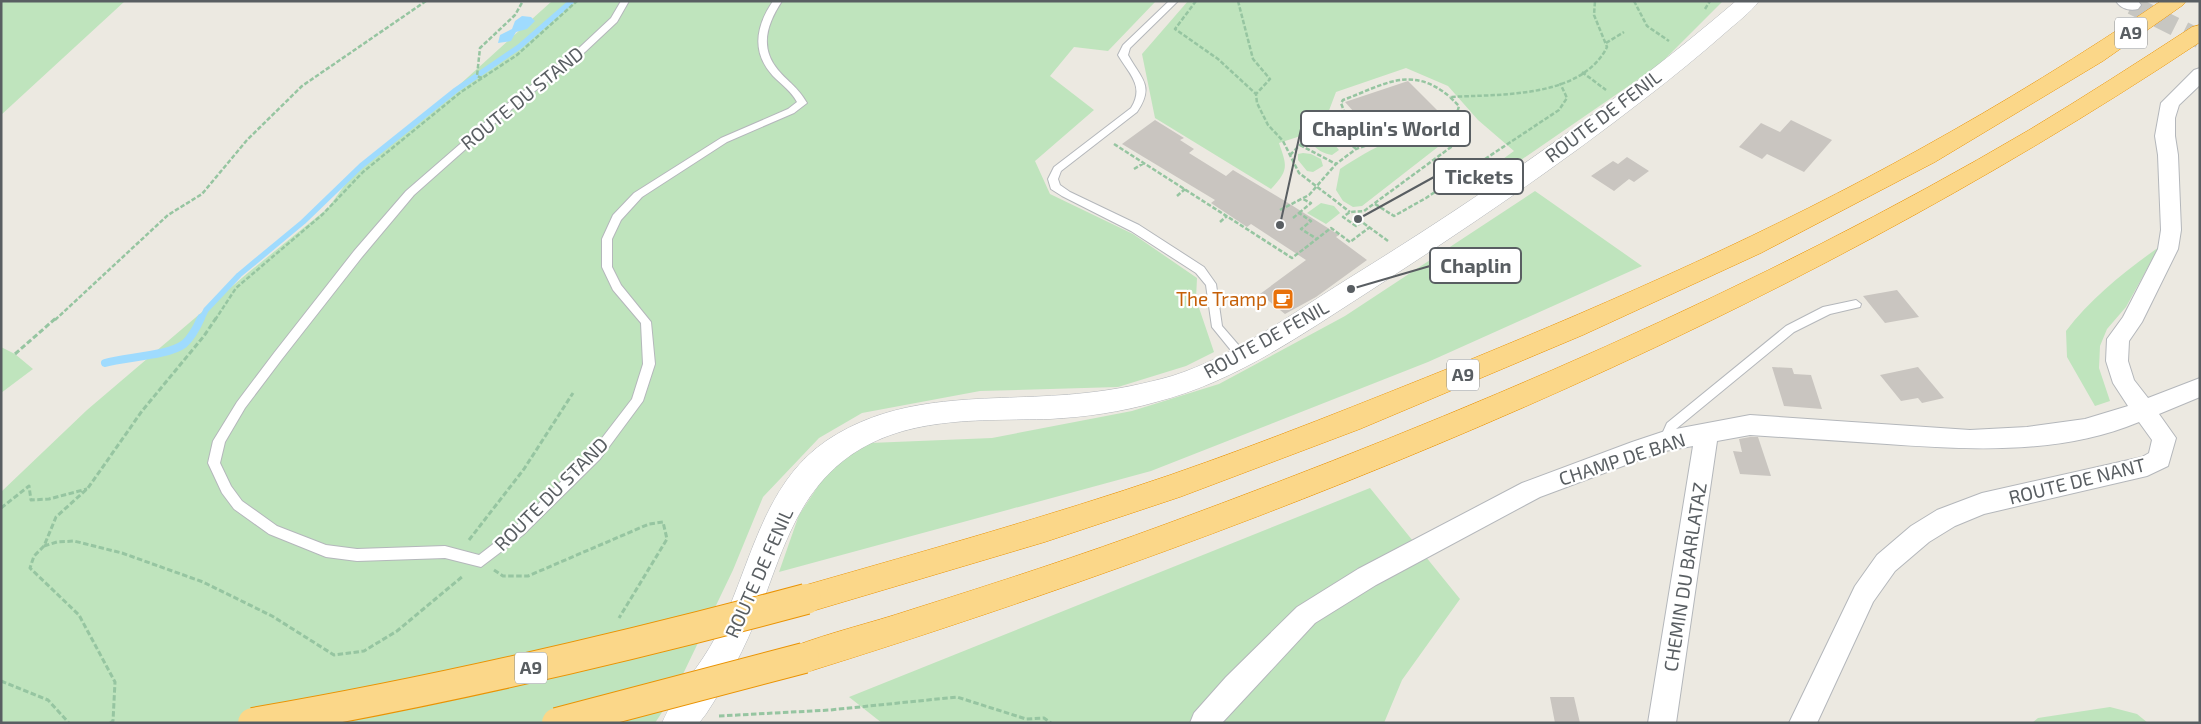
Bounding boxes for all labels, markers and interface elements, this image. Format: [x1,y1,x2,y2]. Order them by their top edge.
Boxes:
road number: A9 [2115,17,2147,48]
street label: ROUTE DU STAND [456,41,588,154]
street label: ROUTE DE FENIL [1540,64,1666,167]
callout: Chaplin's World [1301,111,1470,146]
text: Chaplin's World [1312,116,1460,140]
callout: Tickets [1434,159,1523,194]
text: Tickets [1445,164,1513,188]
callout: Chaplin [1430,248,1521,283]
text: Chaplin [1440,253,1512,277]
place label: The Tramp [1176,287,1267,310]
cafe icon: The Tramp [1271,287,1295,311]
street label: ROUTE DE FENIL [1199,295,1333,382]
road number: A9 [1447,360,1479,390]
street label: CHAMP DE BAN [1556,427,1688,490]
street label: ROUTE DU STAND [489,432,612,555]
street label: ROUTE DE NANT [2006,452,2148,509]
street label: CHEMIN DU BARLATAZ [1658,481,1711,673]
street label: ROUTE DE FENIL [720,504,798,641]
road number: A9 [515,652,547,684]

